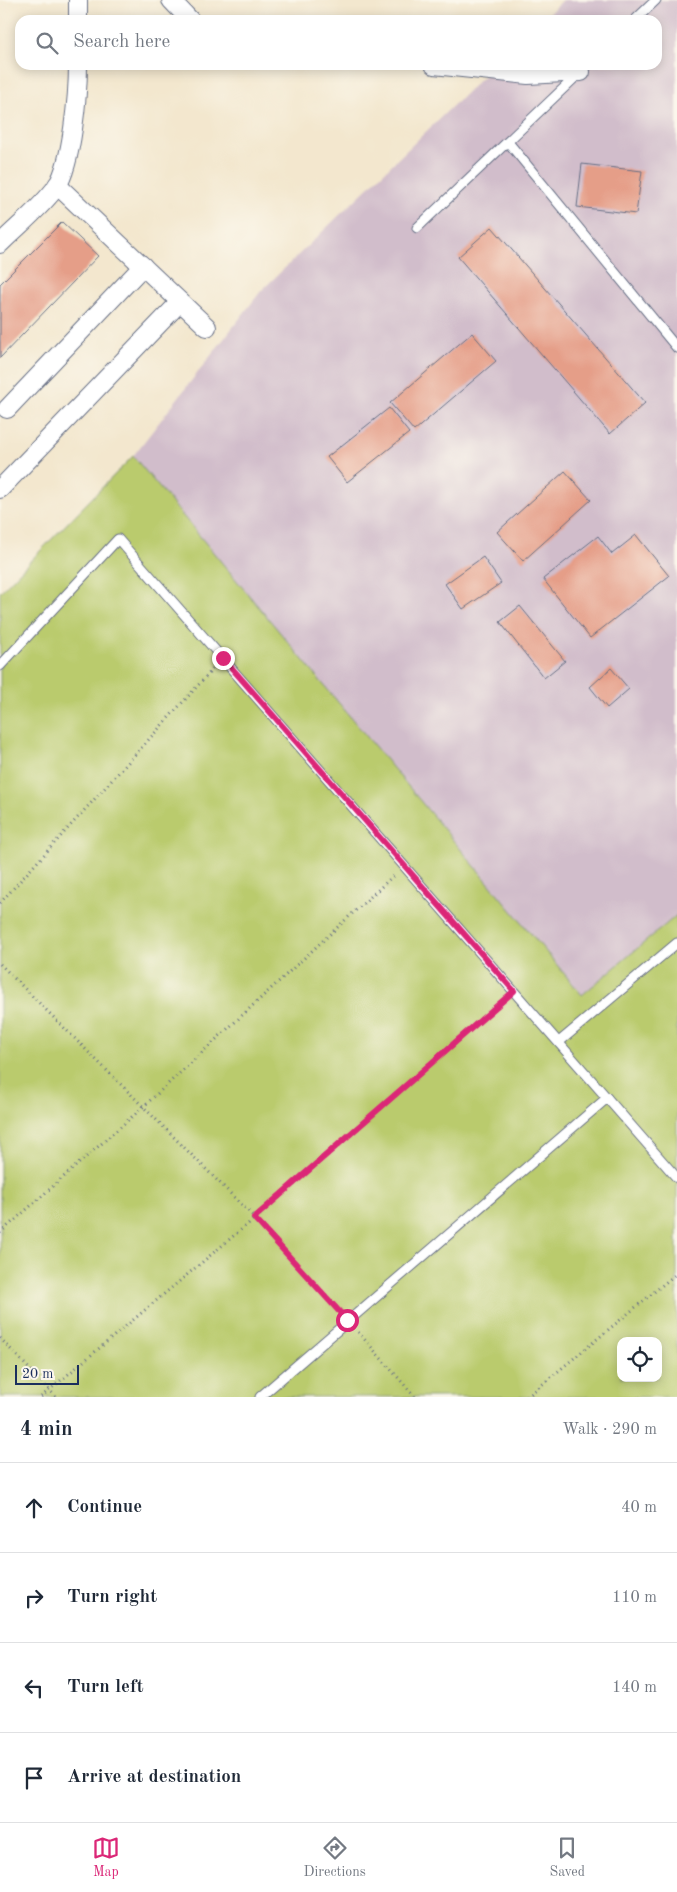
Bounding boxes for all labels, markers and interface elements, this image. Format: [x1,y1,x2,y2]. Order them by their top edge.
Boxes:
search box [15,15,662,70]
icon: search [33,29,61,57]
text: Search here [73,33,170,52]
route end [212,647,235,670]
route start [336,1309,359,1332]
map controls [617,1337,662,1382]
button: locate [617,1337,662,1382]
scale bar [15,1362,79,1385]
text: 20 m [22,1367,53,1381]
text: 4 min [20,1419,73,1440]
text: Walk · 290 m [562,1422,657,1438]
icon: ahead [20,1494,48,1522]
text: Continue [67,1498,142,1517]
text: 40 m [621,1500,657,1516]
icon: right [20,1584,48,1612]
text: Turn right [67,1588,157,1607]
text: 110 m [612,1590,657,1606]
icon: left [20,1674,48,1702]
text: Turn left [67,1678,144,1697]
text: 140 m [612,1680,657,1696]
icon: arrive [20,1764,48,1792]
text: Arrive at destination [67,1768,241,1787]
tab: Map [92,1834,120,1881]
tab: Directions [304,1834,366,1881]
tab: Saved [549,1834,585,1881]

